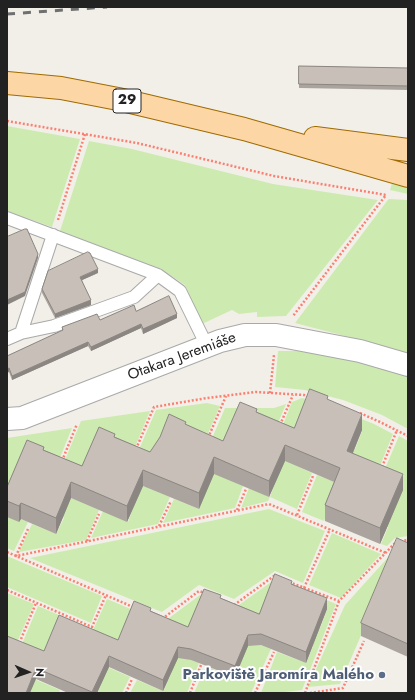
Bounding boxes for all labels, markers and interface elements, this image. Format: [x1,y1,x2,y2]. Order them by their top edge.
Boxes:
road number: 29 [113,89,141,113]
street label: Otakara Jeremiáše [125,329,239,385]
north arrow [8,652,48,692]
place label: Parkoviště Jaromíra Malého [183,666,374,684]
text: N [32,668,48,677]
marker: Parkoviště Jaromíra Malého [377,670,387,680]

